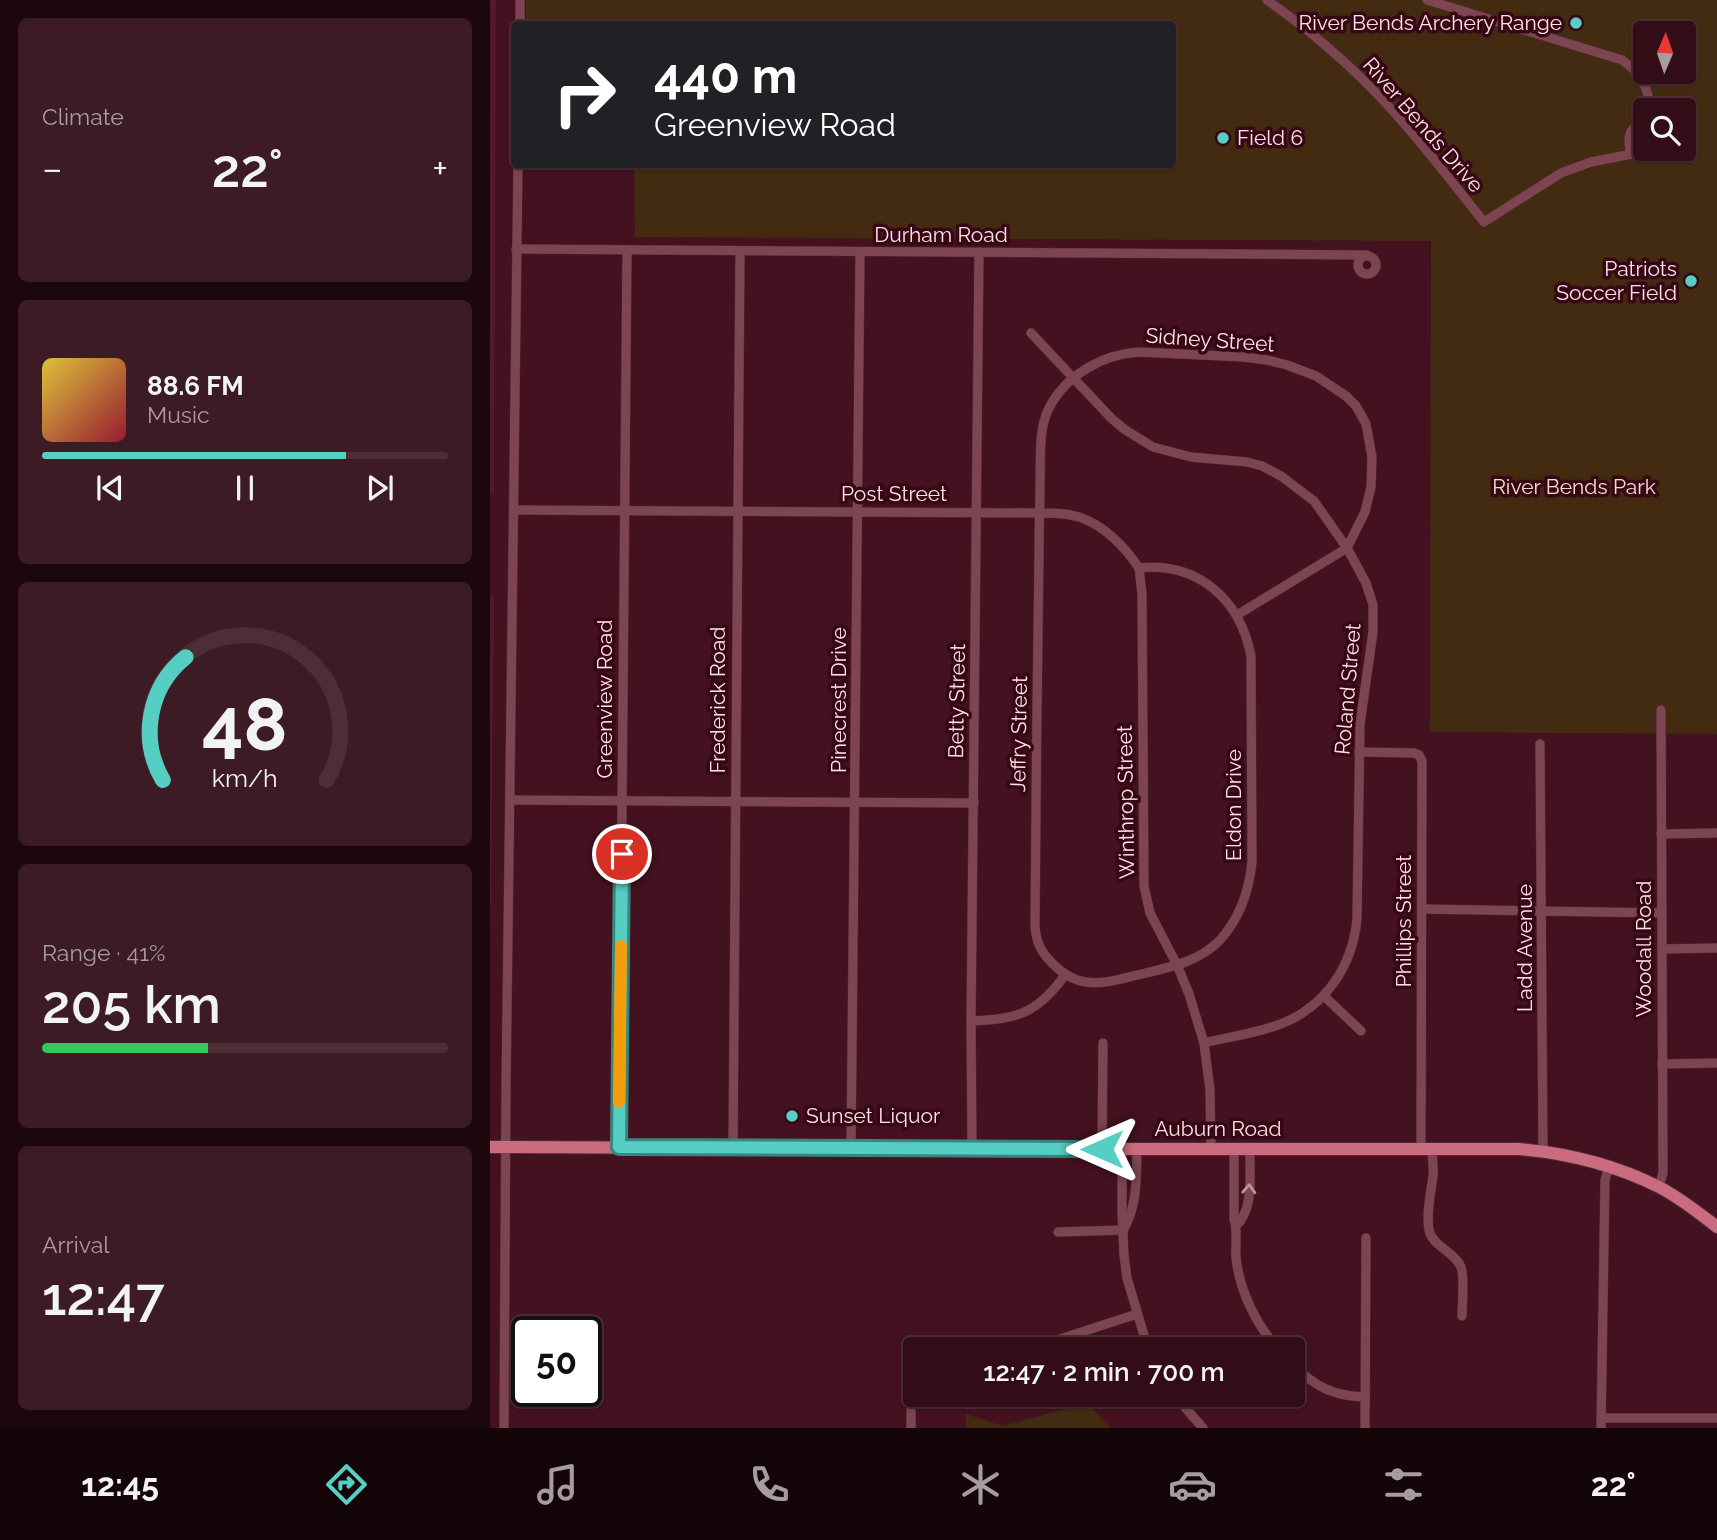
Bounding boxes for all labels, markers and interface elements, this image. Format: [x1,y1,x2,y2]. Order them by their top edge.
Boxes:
place label: River Bends Archery Range [1299,10,1562,35]
marker: River Bends Archery Range [1568,15,1584,31]
north arrow [1633,21,1696,84]
map controls [1633,21,1696,161]
text: 440 m [654,47,797,104]
icon: right [539,49,630,140]
street label: River Bends Drive [1358,52,1489,197]
button: search [1633,98,1696,161]
text: Climate [42,103,124,130]
text: Greenview Road [654,106,896,143]
place label: Field 6 [1237,125,1303,150]
marker: Field 6 [1215,130,1231,146]
text: 22° [212,138,283,199]
text: − [42,146,62,191]
text: + [432,146,448,191]
street label: Durham Road [874,222,1008,247]
place label: Patriots Soccer Field [1556,256,1677,305]
marker: Patriots Soccer Field [1683,273,1699,289]
street label: Sidney Street [1145,323,1275,356]
text: 88.6 FM [147,371,244,401]
text: Music [147,401,210,428]
icon: previous [91,469,129,507]
icon: pause [226,469,264,507]
icon: next [361,469,399,507]
park label: River Bends Park [1492,474,1656,499]
street label: Post Street [841,481,947,506]
street label: Greenview Road [592,620,617,778]
street label: Roland Street [1329,622,1366,756]
street label: Frederick Road [705,627,730,773]
street label: Pinecrest Drive [826,627,851,773]
street label: Betty Street [943,643,970,759]
street label: Jeffry Street [1005,676,1032,792]
text: 48 [202,682,288,767]
street label: Winthrop Street [1112,725,1139,879]
street label: Eldon Drive [1221,749,1246,861]
text: km/h [212,763,278,793]
pin [592,824,652,884]
icon: arrive [603,835,641,873]
street label: Phillips Street [1391,855,1416,987]
street label: Woodall Road [1631,881,1656,1017]
street label: Ladd Avenue [1512,884,1537,1012]
text: Range · 41% [42,939,165,966]
text: 205 km [42,974,221,1035]
place label: Sunset Liquor [806,1103,941,1128]
marker: Sunset Liquor [784,1108,800,1124]
position arrow [1065,1112,1139,1186]
street label: Auburn Road [1154,1116,1282,1141]
one-way arrow [1241,1183,1256,1194]
text: Arrival [42,1231,109,1258]
text: 12:47 [42,1266,164,1327]
speed limit sign: 50 [511,1316,602,1407]
text: 12:47 · 2 min · 700 m [983,1357,1225,1387]
icon: directions [322,1460,371,1509]
icon: music [533,1460,582,1509]
icon: phone [745,1460,794,1509]
icon: climate [956,1460,1005,1509]
icon: car [1168,1460,1217,1509]
icon: filters [1379,1460,1428,1509]
text: 12:45 [81,1466,159,1503]
text: 22° [1591,1466,1636,1503]

